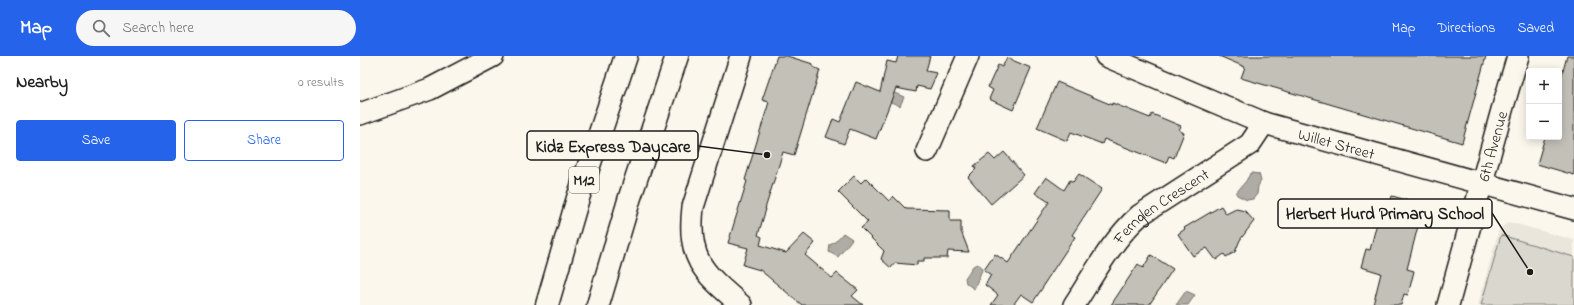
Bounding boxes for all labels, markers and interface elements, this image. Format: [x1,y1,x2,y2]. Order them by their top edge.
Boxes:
search box [76,10,356,46]
text: Map [20,15,52,42]
icon: search [90,17,112,39]
text: Search here [122,17,194,39]
text: Map [1392,18,1415,39]
text: Directions [1437,18,1495,39]
text: Saved [1517,18,1554,39]
map controls [1526,68,1562,140]
button: + [1526,68,1562,104]
text: Nearby [16,70,68,95]
text: 0 results [298,73,344,92]
button: − [1526,104,1562,140]
street label: 6th Avenue [1473,108,1515,184]
button: Save [16,120,176,161]
button: Share [184,120,344,161]
street label: Willet Street [1295,123,1378,167]
callout: Kidz Express Daycare [527,131,698,160]
text: Kidz Express Daycare [535,135,692,162]
street label: Fernglen Crescent [1107,163,1215,251]
road number: M12 [569,167,599,193]
callout: Herbert Hurd Primary School [1278,199,1492,228]
text: Herbert Hurd Primary School [1286,202,1484,229]

